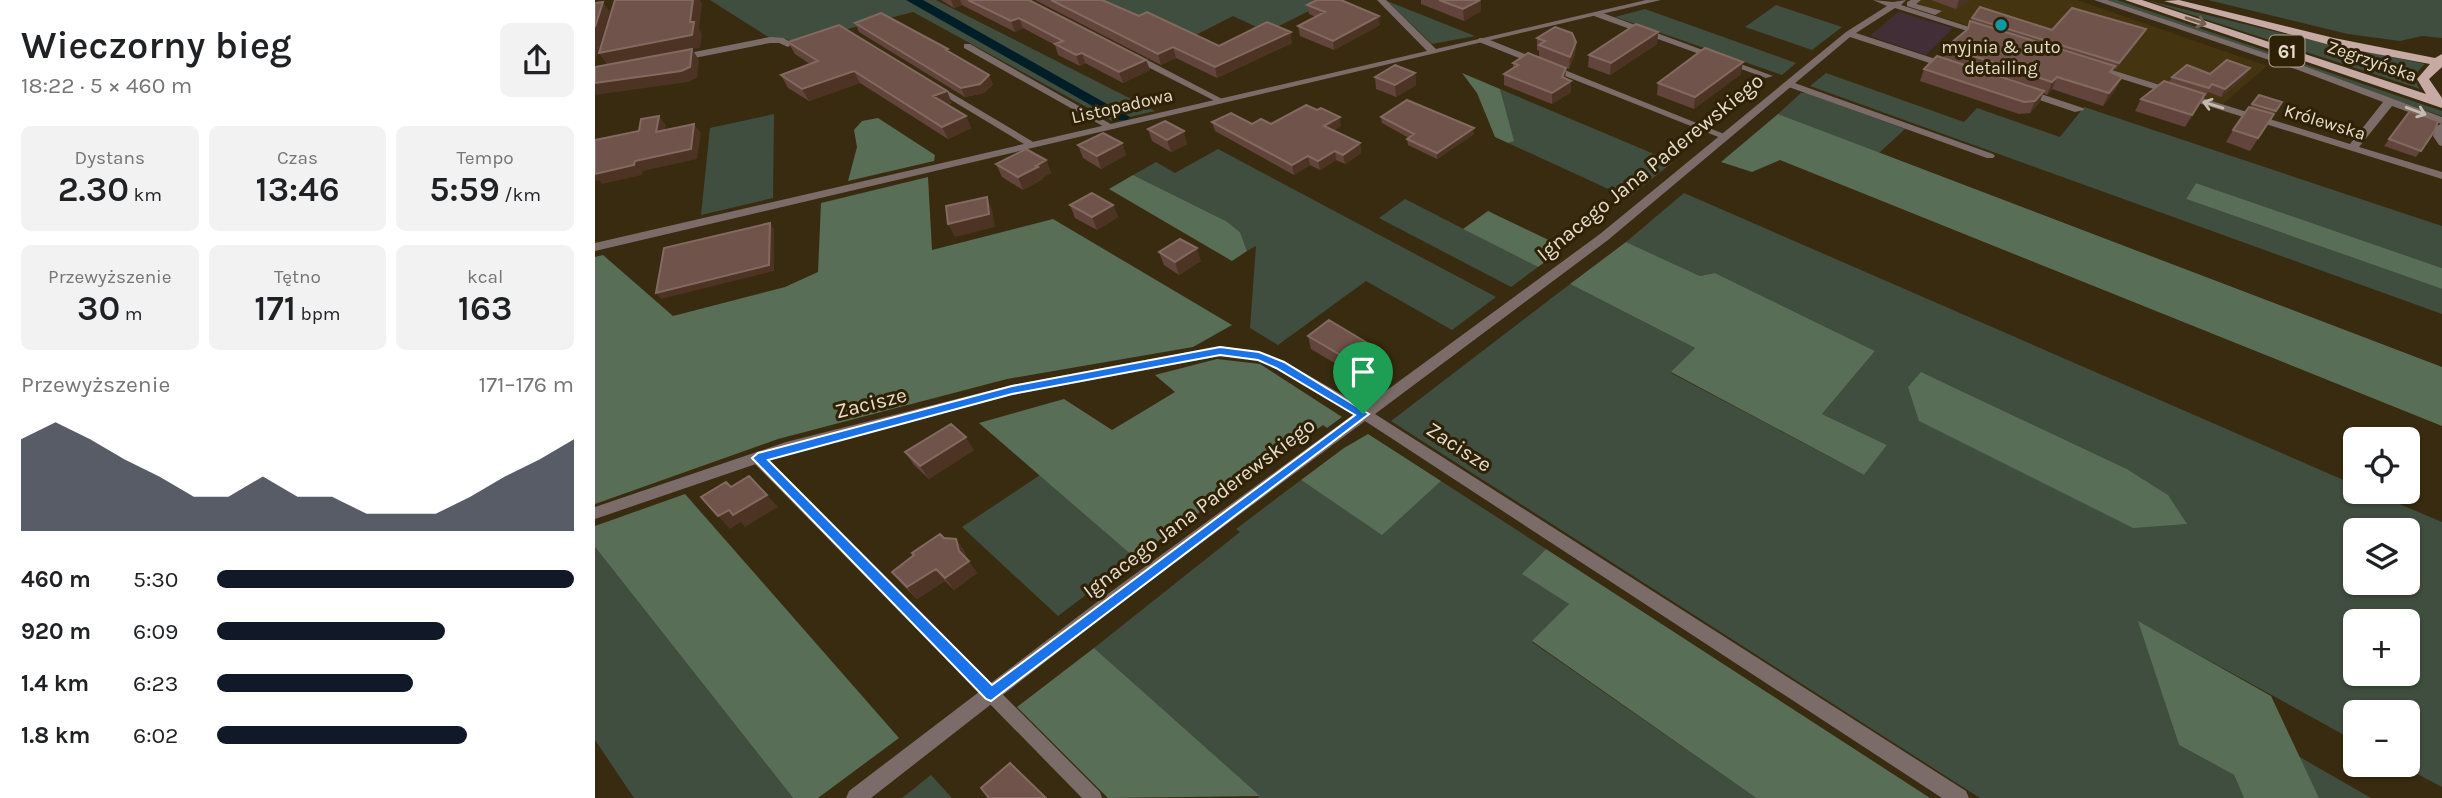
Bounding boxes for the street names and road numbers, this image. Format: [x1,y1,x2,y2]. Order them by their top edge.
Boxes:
street label: Zegrzyńska [2324,35,2420,87]
road number: 61 [2269,36,2305,66]
street label: Ignacego Jana Paderewskiego [1532,68,1768,266]
street label: Listopadowa [1069,84,1175,128]
street label: Królewska [2282,99,2368,145]
street label: Zacisze [833,383,909,423]
street label: Ignacego Jana Paderewskiego [1078,413,1320,603]
street label: Zacisze [1422,417,1496,477]

